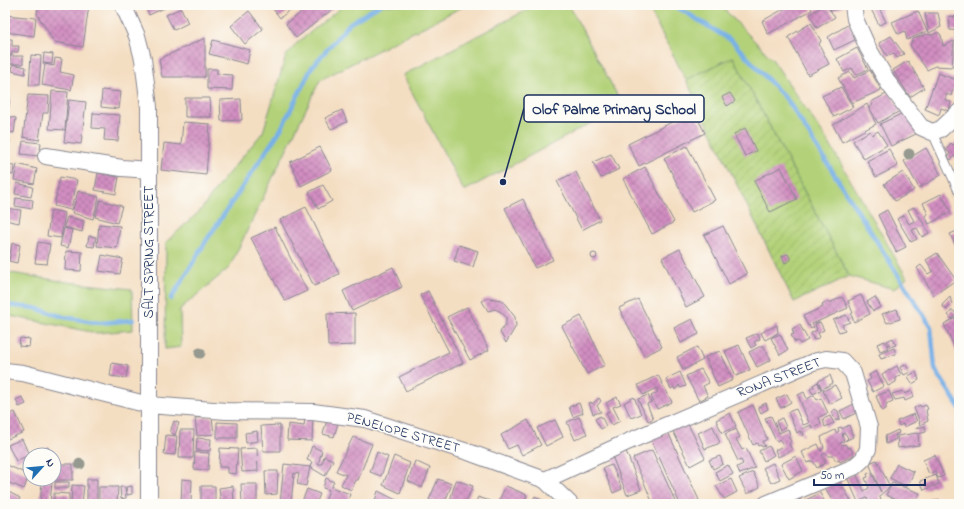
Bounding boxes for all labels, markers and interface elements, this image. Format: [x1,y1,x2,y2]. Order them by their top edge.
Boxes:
callout: Olof Palme Primary School [524,95,704,122]
text: Olof Palme Primary School [532,99,697,123]
street label: SALT SPRING STREET [139,185,160,319]
street label: RONA STREET [734,352,824,404]
street label: PENELOPE STREET [344,407,462,459]
north arrow [22,447,62,487]
text: N [41,456,59,470]
scale bar [814,461,925,487]
text: 50 m [820,467,844,485]

